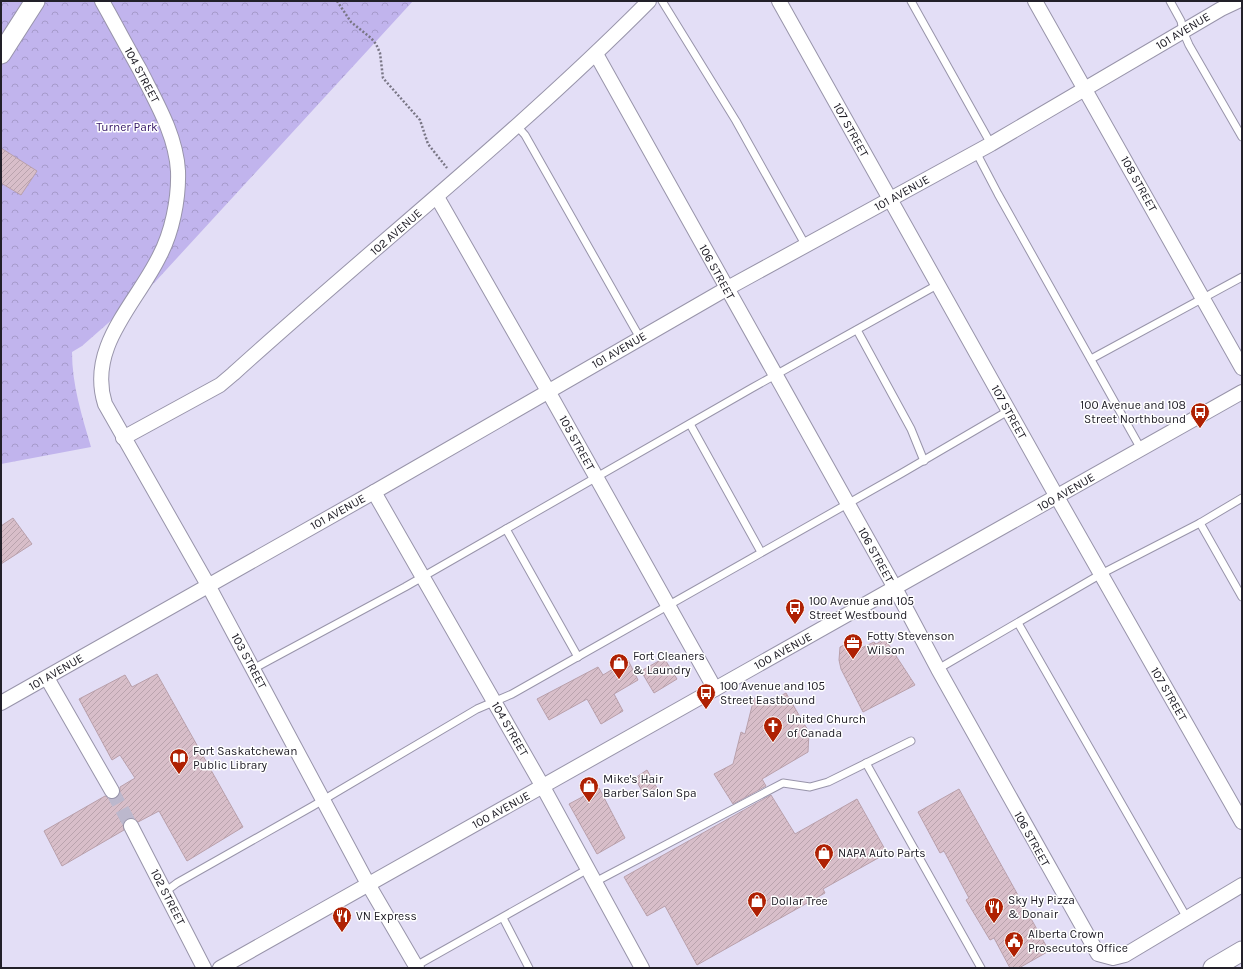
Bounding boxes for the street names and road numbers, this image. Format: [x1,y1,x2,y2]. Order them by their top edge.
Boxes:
street label: 101 AVENUE [1153,9,1213,53]
street label: 104 STREET [122,45,162,105]
street label: 107 STREET [830,101,872,159]
street label: 108 STREET [1118,154,1160,214]
street label: 101 AVENUE [872,172,932,214]
street label: 102 AVENUE [367,206,425,258]
street label: 106 STREET [696,242,738,302]
street label: 101 AVENUE [589,329,649,371]
street label: 107 STREET [988,383,1030,441]
street label: 105 STREET [556,413,598,473]
street label: 100 AVENUE [1035,470,1097,514]
street label: 101 AVENUE [308,491,368,533]
street label: 106 STREET [855,525,897,585]
street label: 100 AVENUE [752,629,814,673]
street label: 103 STREET [228,631,270,691]
street label: 101 AVENUE [26,651,86,693]
street label: 107 STREET [1148,665,1190,723]
street label: 104 STREET [489,699,531,759]
street label: 100 AVENUE [470,788,532,832]
street label: 106 STREET [1011,809,1053,869]
street label: 102 STREET [148,867,188,927]

